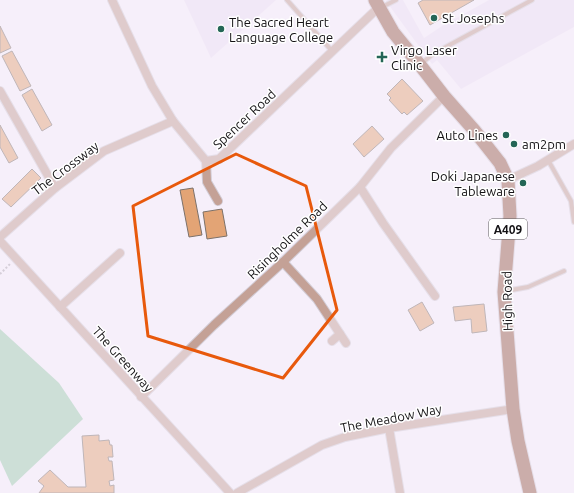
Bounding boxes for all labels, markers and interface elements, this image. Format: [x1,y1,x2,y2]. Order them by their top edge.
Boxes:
place label: St Josephs [442,11,505,25]
marker: St Josephs [429,13,439,23]
place label: The Sacred Heart Language College [229,15,333,44]
marker: The Sacred Heart Language College [216,24,226,34]
place label: Virgo Laser Clinic [391,43,457,72]
marker: Virgo Laser Clinic [376,51,388,63]
street label: Spencer Road [210,87,278,151]
place label: Auto Lines [436,128,498,142]
marker: Auto Lines [501,130,511,140]
place label: am2pm [522,137,566,151]
street label: The Crossway [29,138,101,198]
marker: am2pm [509,139,519,149]
place label: Doki Japanese Tableware [431,169,515,198]
marker: Doki Japanese Tableware [518,178,528,188]
street label: Risingholme Road [244,199,330,281]
road number: A409 [489,219,527,239]
street label: High Road [499,271,515,331]
street label: The Greenway [90,323,156,395]
street label: The Meadow Way [339,401,443,435]

